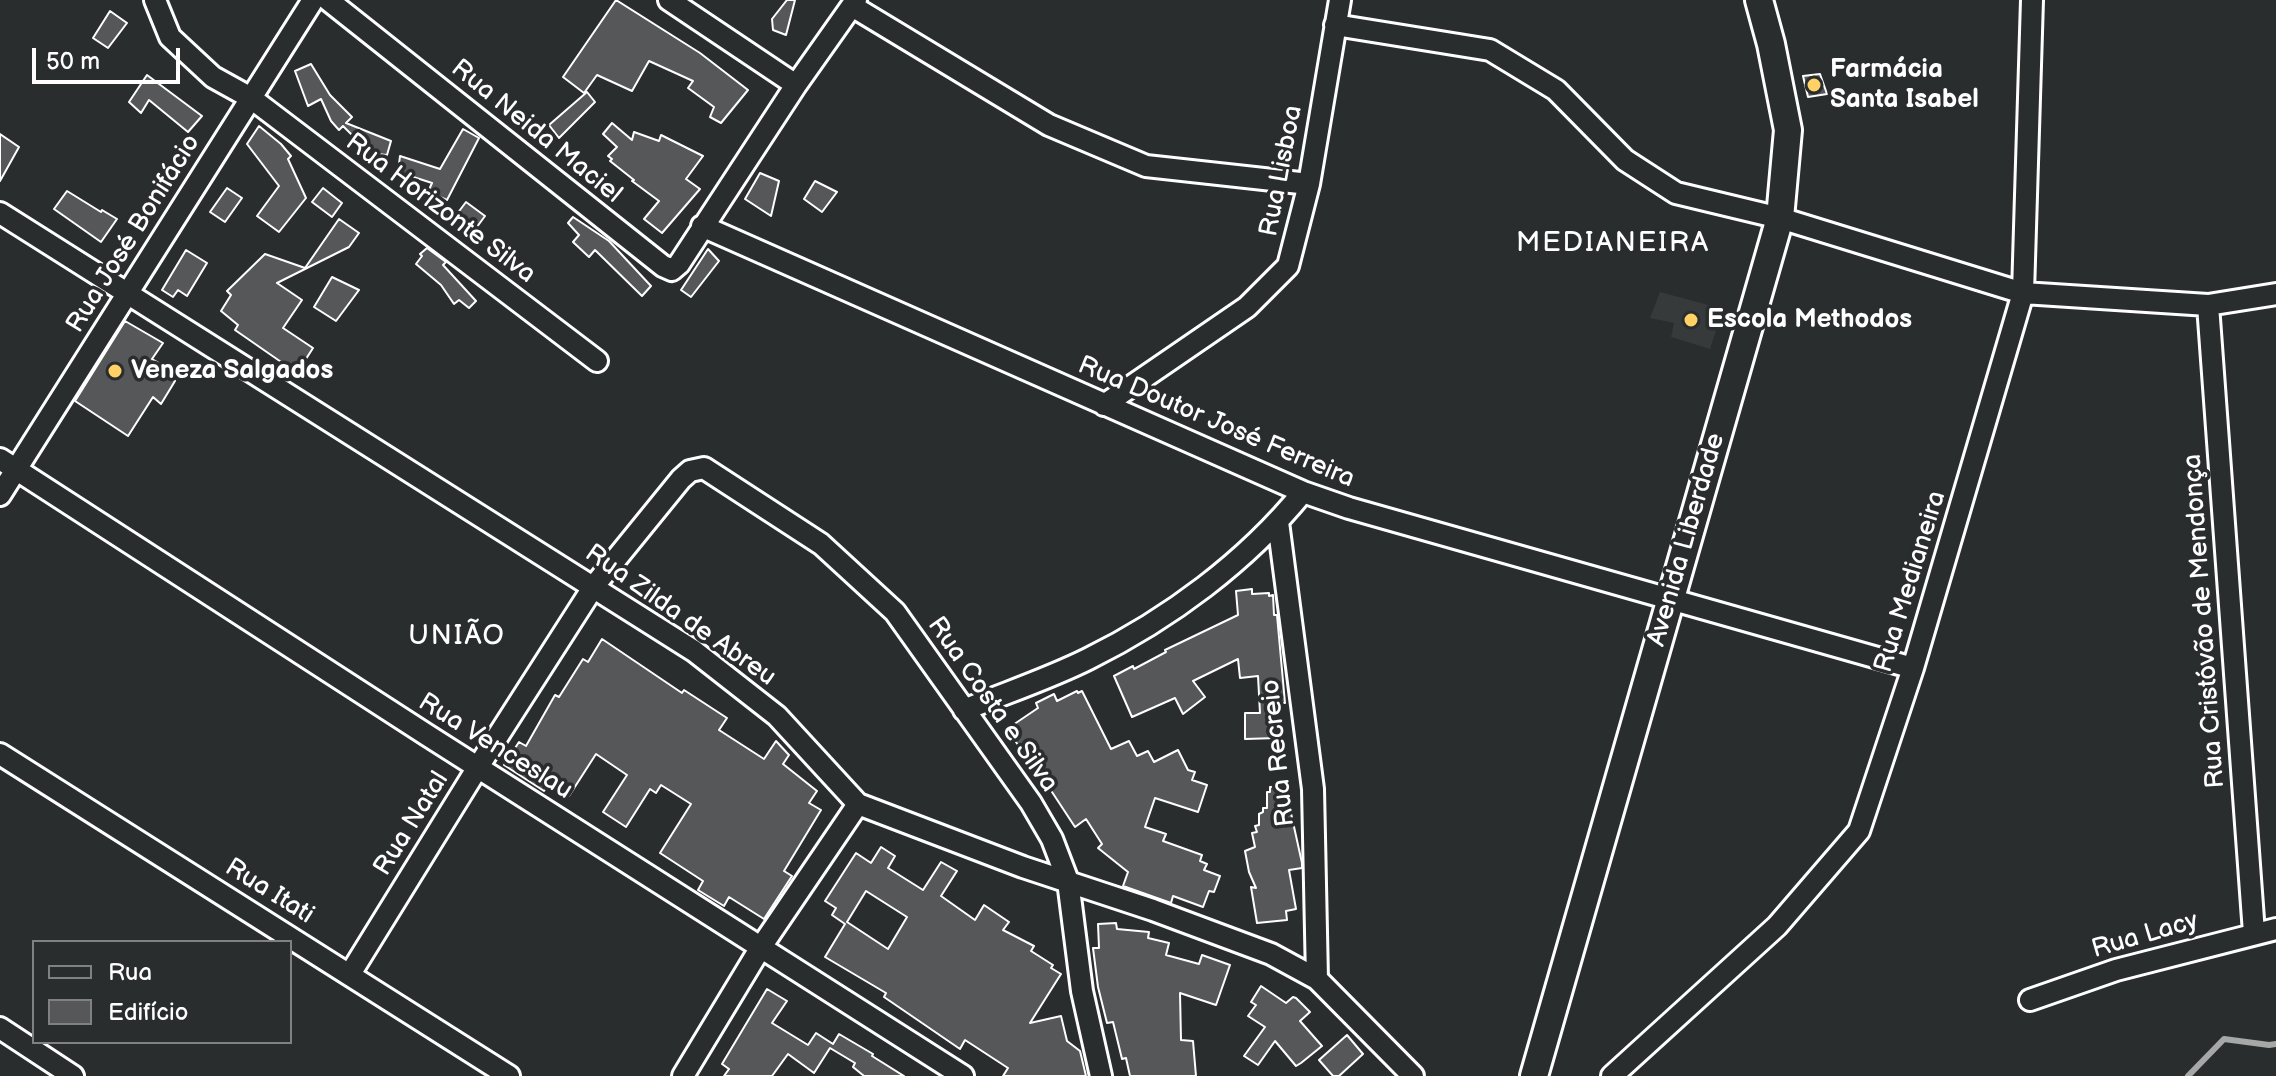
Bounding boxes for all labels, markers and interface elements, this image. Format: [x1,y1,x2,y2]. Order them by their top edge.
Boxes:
scale bar [36,32,184,82]
text: 50 m [46,47,100,76]
street label: Rua Neida Maciel [444,54,628,210]
place label: Farmácia Santa Isabel [1830,54,1979,116]
marker: Farmácia Santa Isabel [1805,76,1823,94]
street label: Rua Lisboa [1254,103,1310,239]
street label: Rua Horizonte Silva [339,127,541,291]
street label: Rua José Bonifácio [60,129,208,339]
district label: MEDIANEIRA [1516,227,1710,261]
place label: Escola Methodos [1707,304,1912,336]
marker: Escola Methodos [1682,311,1700,329]
street label: Rua Doutor José Ferreira [1073,351,1359,495]
place label: Veneza Salgados [131,355,333,387]
marker: Veneza Salgados [106,362,124,380]
street label: Avenida Liberdade [1642,430,1732,650]
street label: Rua Cristóvão de Mendonça [2178,453,2232,789]
street label: Rua Medianeira [1869,488,1953,676]
street label: Rua Zilda de Abreu [579,539,781,693]
street label: Rua Costa e Silva [920,611,1064,799]
district label: UNIÃO [408,620,506,654]
street label: Rua Recreio [1256,678,1302,828]
street label: Rua Venceslau [412,687,578,807]
street label: Rua Natal [368,766,456,882]
street label: Rua Itati [219,853,319,931]
street label: Rua Lacy [2088,906,2202,966]
legend [32,940,292,1044]
text: Rua [108,958,152,987]
text: Edifício [108,998,188,1027]

